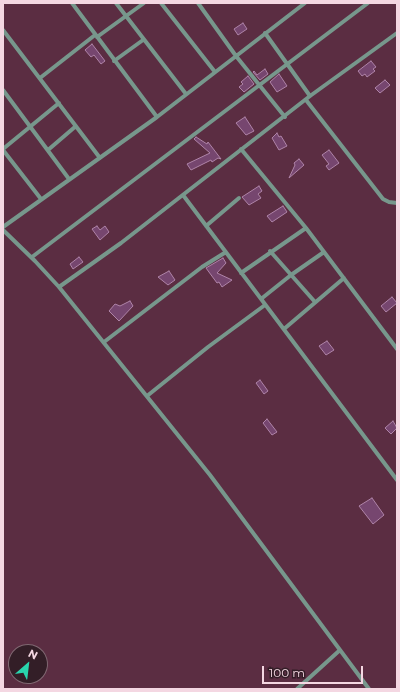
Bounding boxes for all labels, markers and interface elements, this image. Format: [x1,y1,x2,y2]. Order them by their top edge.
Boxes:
north arrow [8,644,48,684]
text: N [26,646,40,663]
scale bar [264,658,365,684]
text: 100 m [269,665,305,680]

